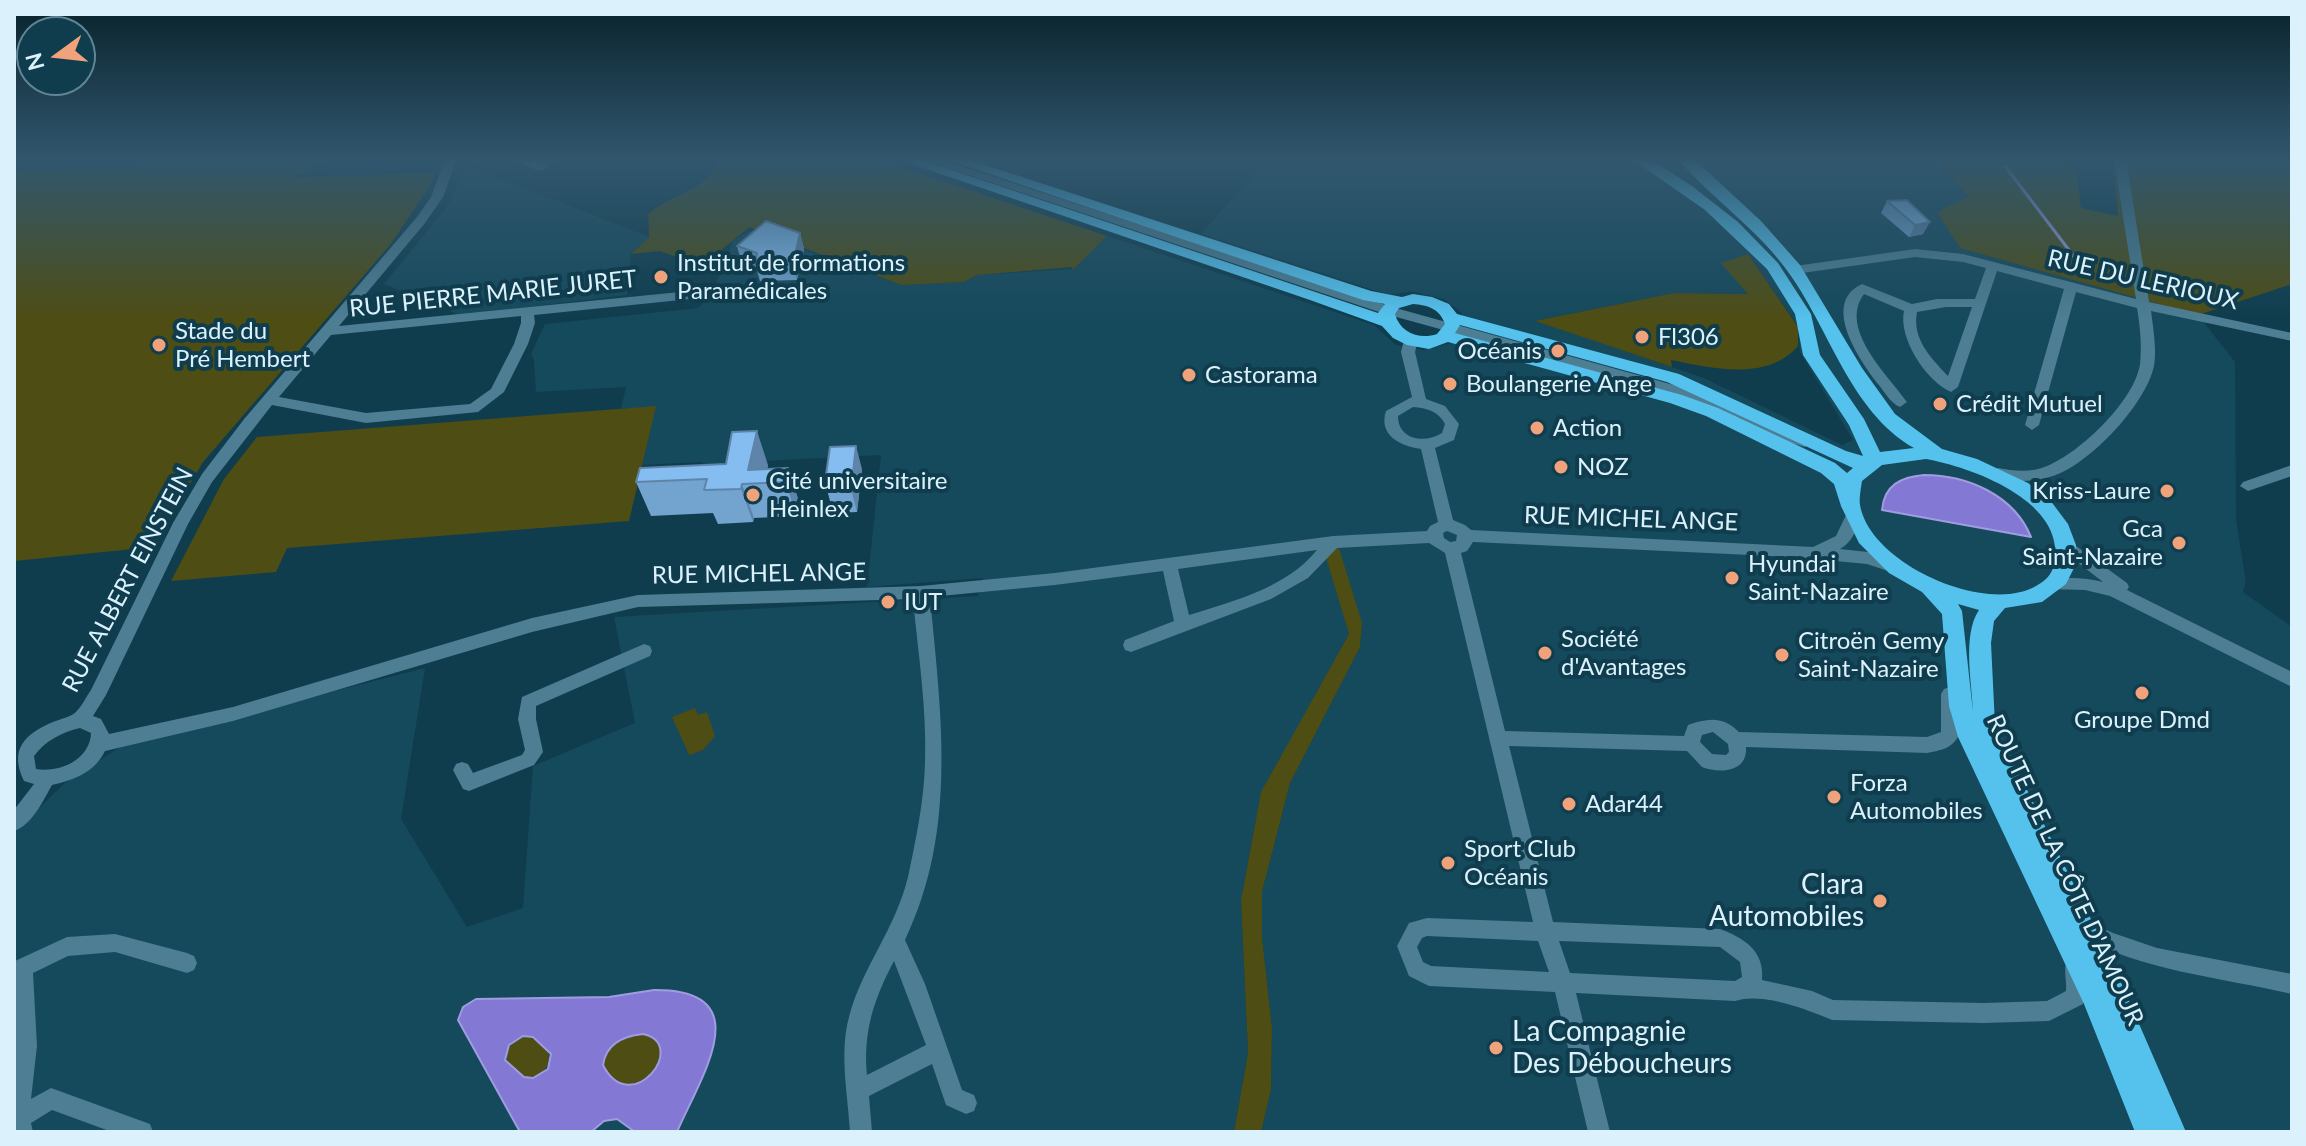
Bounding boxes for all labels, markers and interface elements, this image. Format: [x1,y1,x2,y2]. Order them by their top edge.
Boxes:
north arrow [16,16,96,96]
text: N [19,50,50,74]
street label: RUE DU LERIOUX [2045,244,2241,316]
place label: Institut de formations Paramédicales [677,249,905,305]
street label: RUE PIERRE MARIE JURET [348,265,638,323]
marker: Institut de formations Paramédicales [652,268,670,286]
place label: Stade du Pré Hembert [175,317,310,373]
place label: Fl306 [1658,323,1719,351]
marker: Fl306 [1633,328,1651,346]
marker: Stade du Pré Hembert [150,336,168,354]
place label: Océanis [1458,337,1542,365]
marker: Océanis [1549,342,1567,360]
place label: Castorama [1205,361,1318,389]
marker: Castorama [1180,366,1198,384]
place label: Boulangerie Ange [1466,370,1652,398]
marker: Boulangerie Ange [1441,375,1459,393]
place label: Crédit Mutuel [1956,390,2103,418]
marker: Crédit Mutuel [1931,395,1949,413]
place label: Action [1553,414,1622,442]
marker: Action [1528,419,1546,437]
place label: NOZ [1577,453,1629,481]
marker: NOZ [1552,458,1570,476]
street label: RUE ALBERT EINSTEIN [57,463,199,697]
place label: Cité universitaire Heinlex [769,467,947,523]
place label: Kriss-Laure [2032,477,2151,505]
marker: Kriss-Laure [2158,482,2176,500]
marker: Cité universitaire Heinlex [744,486,762,504]
street label: RUE MICHEL ANGE [1523,501,1739,537]
place label: Gca Saint-Nazaire [2022,515,2163,571]
marker: Gca Saint-Nazaire [2170,534,2188,552]
place label: Hyundai Saint-Nazaire [1748,550,1889,606]
street label: RUE MICHEL ANGE [652,558,866,590]
marker: Hyundai Saint-Nazaire [1723,569,1741,587]
place label: IUT [904,588,943,616]
marker: IUT [879,593,897,611]
place label: Société d'Avantages [1561,625,1686,681]
place label: Citroën Gemy Saint-Nazaire [1798,627,1944,683]
marker: Société d'Avantages [1536,644,1554,662]
marker: Citroën Gemy Saint-Nazaire [1773,646,1791,664]
marker: Groupe Dmd [2133,684,2151,702]
place label: Groupe Dmd [2074,706,2210,734]
street label: ROUTE DE LA CÔTE D'AMOUR [1980,710,2150,1030]
place label: Forza Automobiles [1850,769,1983,825]
marker: Forza Automobiles [1825,788,1843,806]
place label: Adar44 [1585,790,1663,818]
marker: Adar44 [1560,795,1578,813]
place label: Sport Club Océanis [1464,835,1576,891]
marker: Sport Club Océanis [1439,854,1457,872]
place label: Clara Automobiles [1709,868,1864,934]
marker: Clara Automobiles [1871,892,1889,910]
place label: La Compagnie Des Déboucheurs [1512,1015,1732,1081]
marker: La Compagnie Des Déboucheurs [1487,1039,1505,1057]

